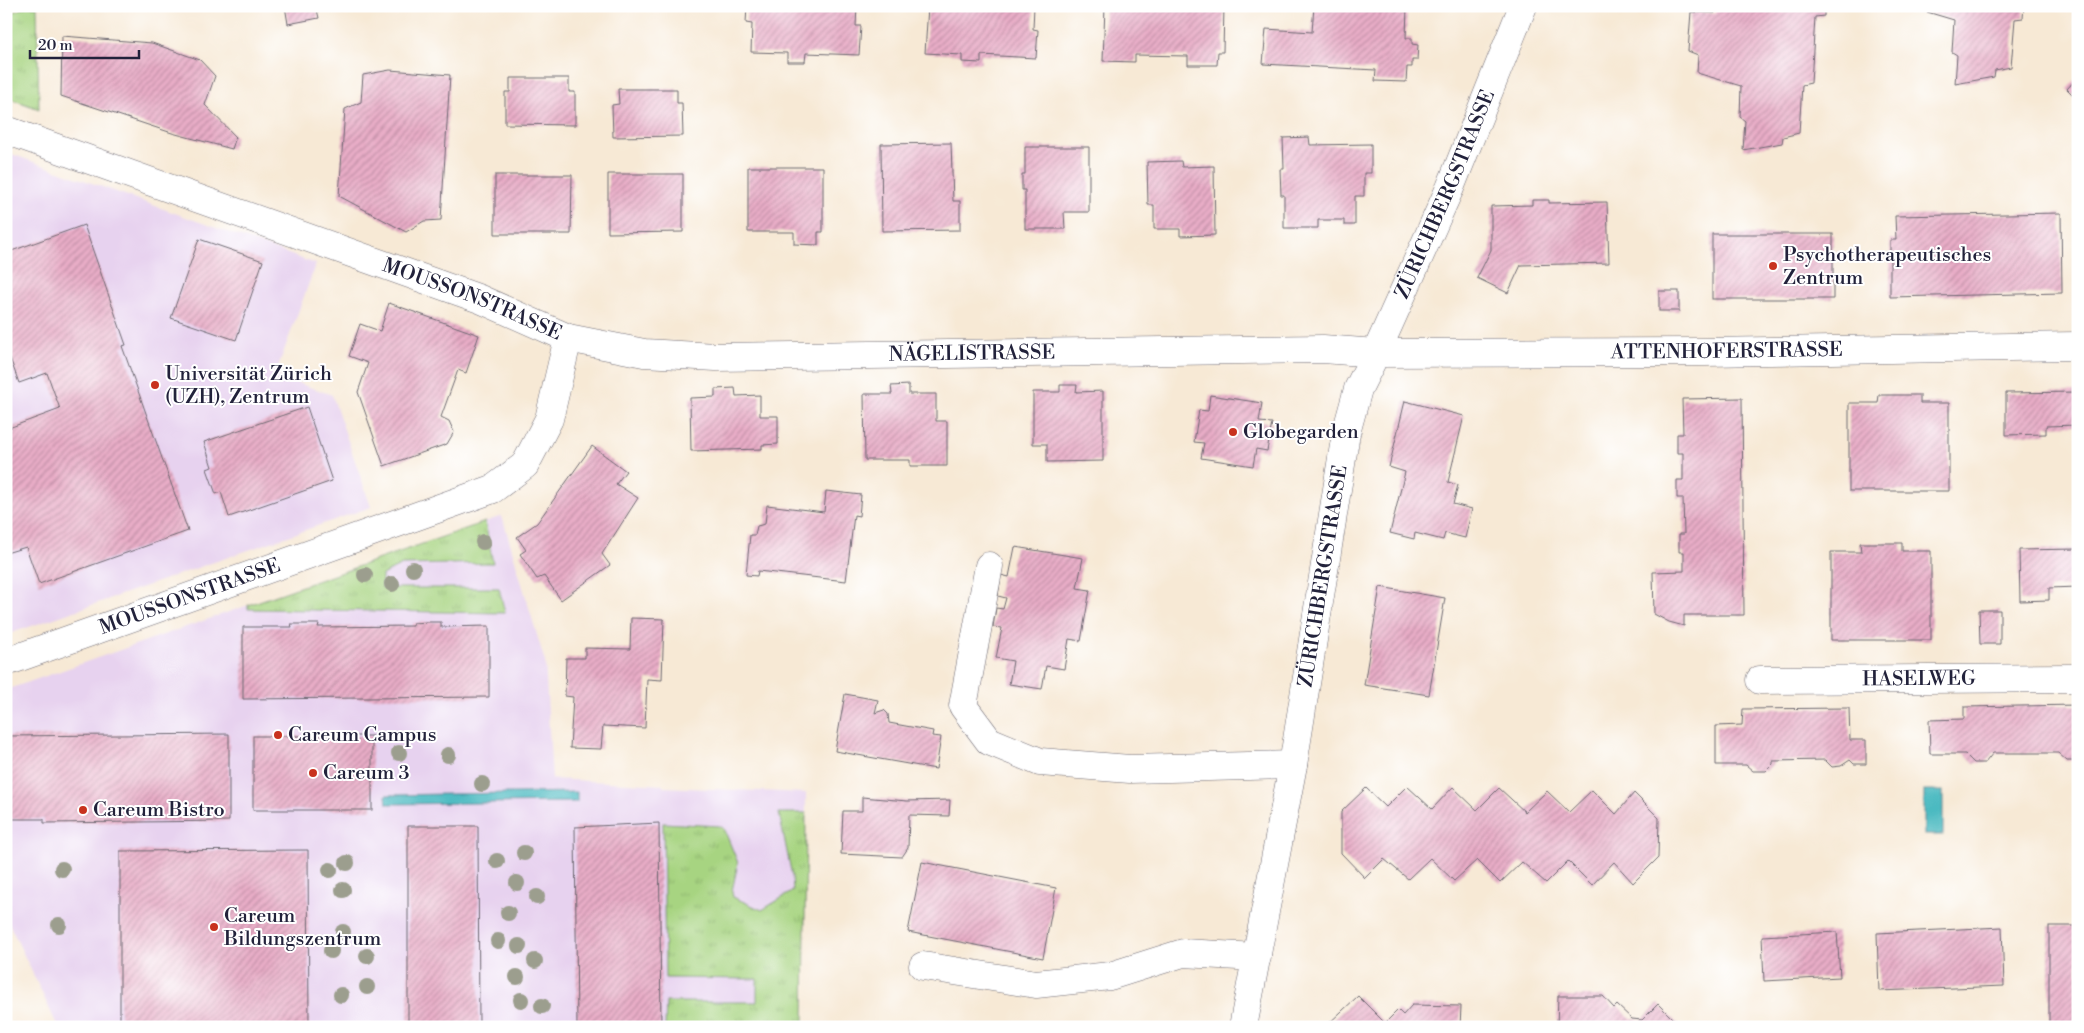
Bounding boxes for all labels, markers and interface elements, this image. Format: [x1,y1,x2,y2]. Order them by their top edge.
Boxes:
scale bar [30,28,139,60]
text: 20 m [38,36,73,55]
street label: ZÜRICHBERGSTRASSE [1390,86,1501,303]
place label: Psychotherapeutisches Zentrum [1783,243,1991,291]
street label: MOUSSONSTRASSE [379,253,566,346]
marker: Psychotherapeutisches Zentrum [1767,260,1779,272]
street label: ATTENHOFERSTRASSE [1610,337,1843,365]
street label: NÄGELISTRASSE [889,340,1055,367]
place label: Universität Zürich (UZH), Zentrum [165,362,332,410]
marker: Universität Zürich (UZH), Zentrum [149,379,161,391]
place label: Globegarden [1243,420,1359,445]
marker: Globegarden [1227,426,1239,438]
street label: ZÜRICHBERGSTRASSE [1293,463,1353,689]
street label: MOUSSONSTRASSE [96,553,284,640]
street label: HASELWEG [1862,666,1976,692]
place label: Careum Campus [288,723,437,748]
marker: Careum Campus [272,729,284,741]
place label: Careum 3 [323,761,410,786]
marker: Careum 3 [307,767,319,779]
place label: Careum Bistro [93,798,225,823]
marker: Careum Bistro [77,804,89,816]
place label: Careum Bildungszentrum [223,904,382,952]
marker: Careum Bildungszentrum [208,921,220,933]

